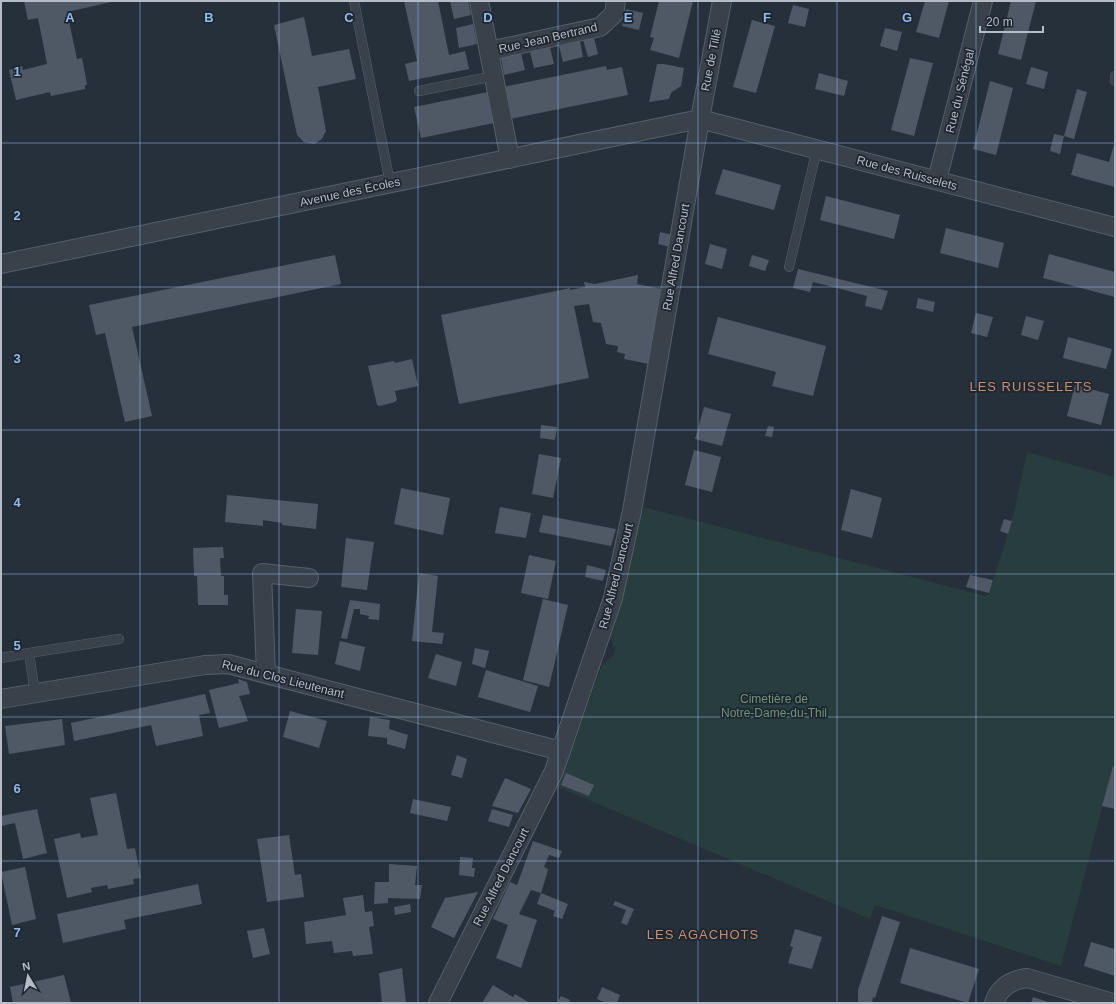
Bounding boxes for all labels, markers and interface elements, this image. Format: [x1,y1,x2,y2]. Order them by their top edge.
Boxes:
scale bar [980,8,1043,34]
text: A [65,10,75,25]
text: B [204,10,214,25]
text: C [344,10,354,25]
text: D [483,10,493,25]
text: E [624,10,633,25]
text: F [763,10,771,25]
text: G [902,10,912,25]
text: 20 m [986,15,1013,29]
street label: Rue Jean Bertrand [497,20,599,56]
street label: Rue de Tillé [698,27,724,92]
street label: Rue du Sénégal [943,48,977,134]
text: 1 [13,64,21,79]
street label: Rue des Ruisselets [855,153,959,193]
street label: Avenue des Écoles [298,174,402,210]
street label: Rue Alfred Dancourt [660,202,692,311]
text: 2 [13,208,21,223]
text: 3 [13,351,21,366]
district label: LES RUISSELETS [969,379,1093,394]
text: 4 [13,495,21,510]
street label: Rue Alfred Dancourt [596,521,636,630]
text: 5 [13,638,21,653]
street label: Rue du Clos Lieutenant [220,657,346,701]
park label: Cimetière de Notre-Dame-du-Thil [721,692,827,720]
text: 6 [13,781,21,796]
street label: Rue Alfred Dancourt [470,825,532,928]
text: 7 [13,925,21,940]
district label: LES AGACHOTS [647,927,759,942]
north arrow [8,956,48,996]
text: N [21,960,31,973]

